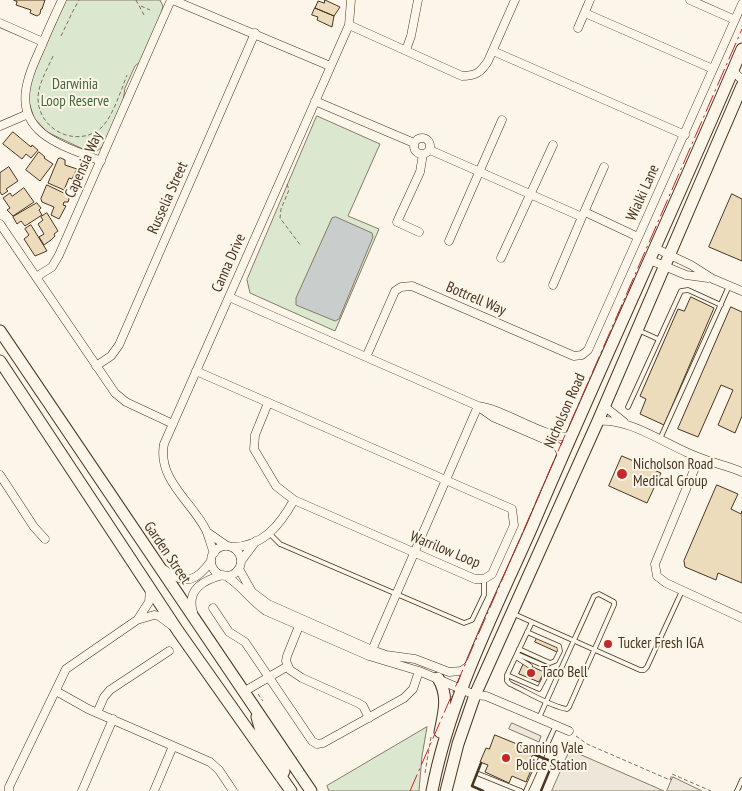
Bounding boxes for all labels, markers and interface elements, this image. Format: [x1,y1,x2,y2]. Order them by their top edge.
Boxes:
park label: Darwinia Loop Reserve [41,76,109,111]
street label: Capensia Way [61,129,107,201]
street label: Russelia Street [144,159,192,237]
street label: Wialki Lane [623,162,663,224]
street label: Canna Drive [208,231,250,295]
street label: Bottrell Way [443,278,509,320]
street label: Nicholson Road [540,371,590,451]
place label: Nicholson Road Medical Group [633,456,713,491]
marker: Nicholson Road Medical Group [615,467,629,481]
street label: Garden Street [140,519,194,587]
street label: Warrilow Loop [407,528,483,572]
place label: Tucker Fresh IGA [618,635,704,653]
marker: Tucker Fresh IGA [602,638,614,650]
place label: Taco Bell [541,664,587,682]
marker: Taco Bell [525,667,537,679]
place label: Canning Vale Police Station [516,740,587,775]
marker: Canning Vale Police Station [500,752,512,764]

